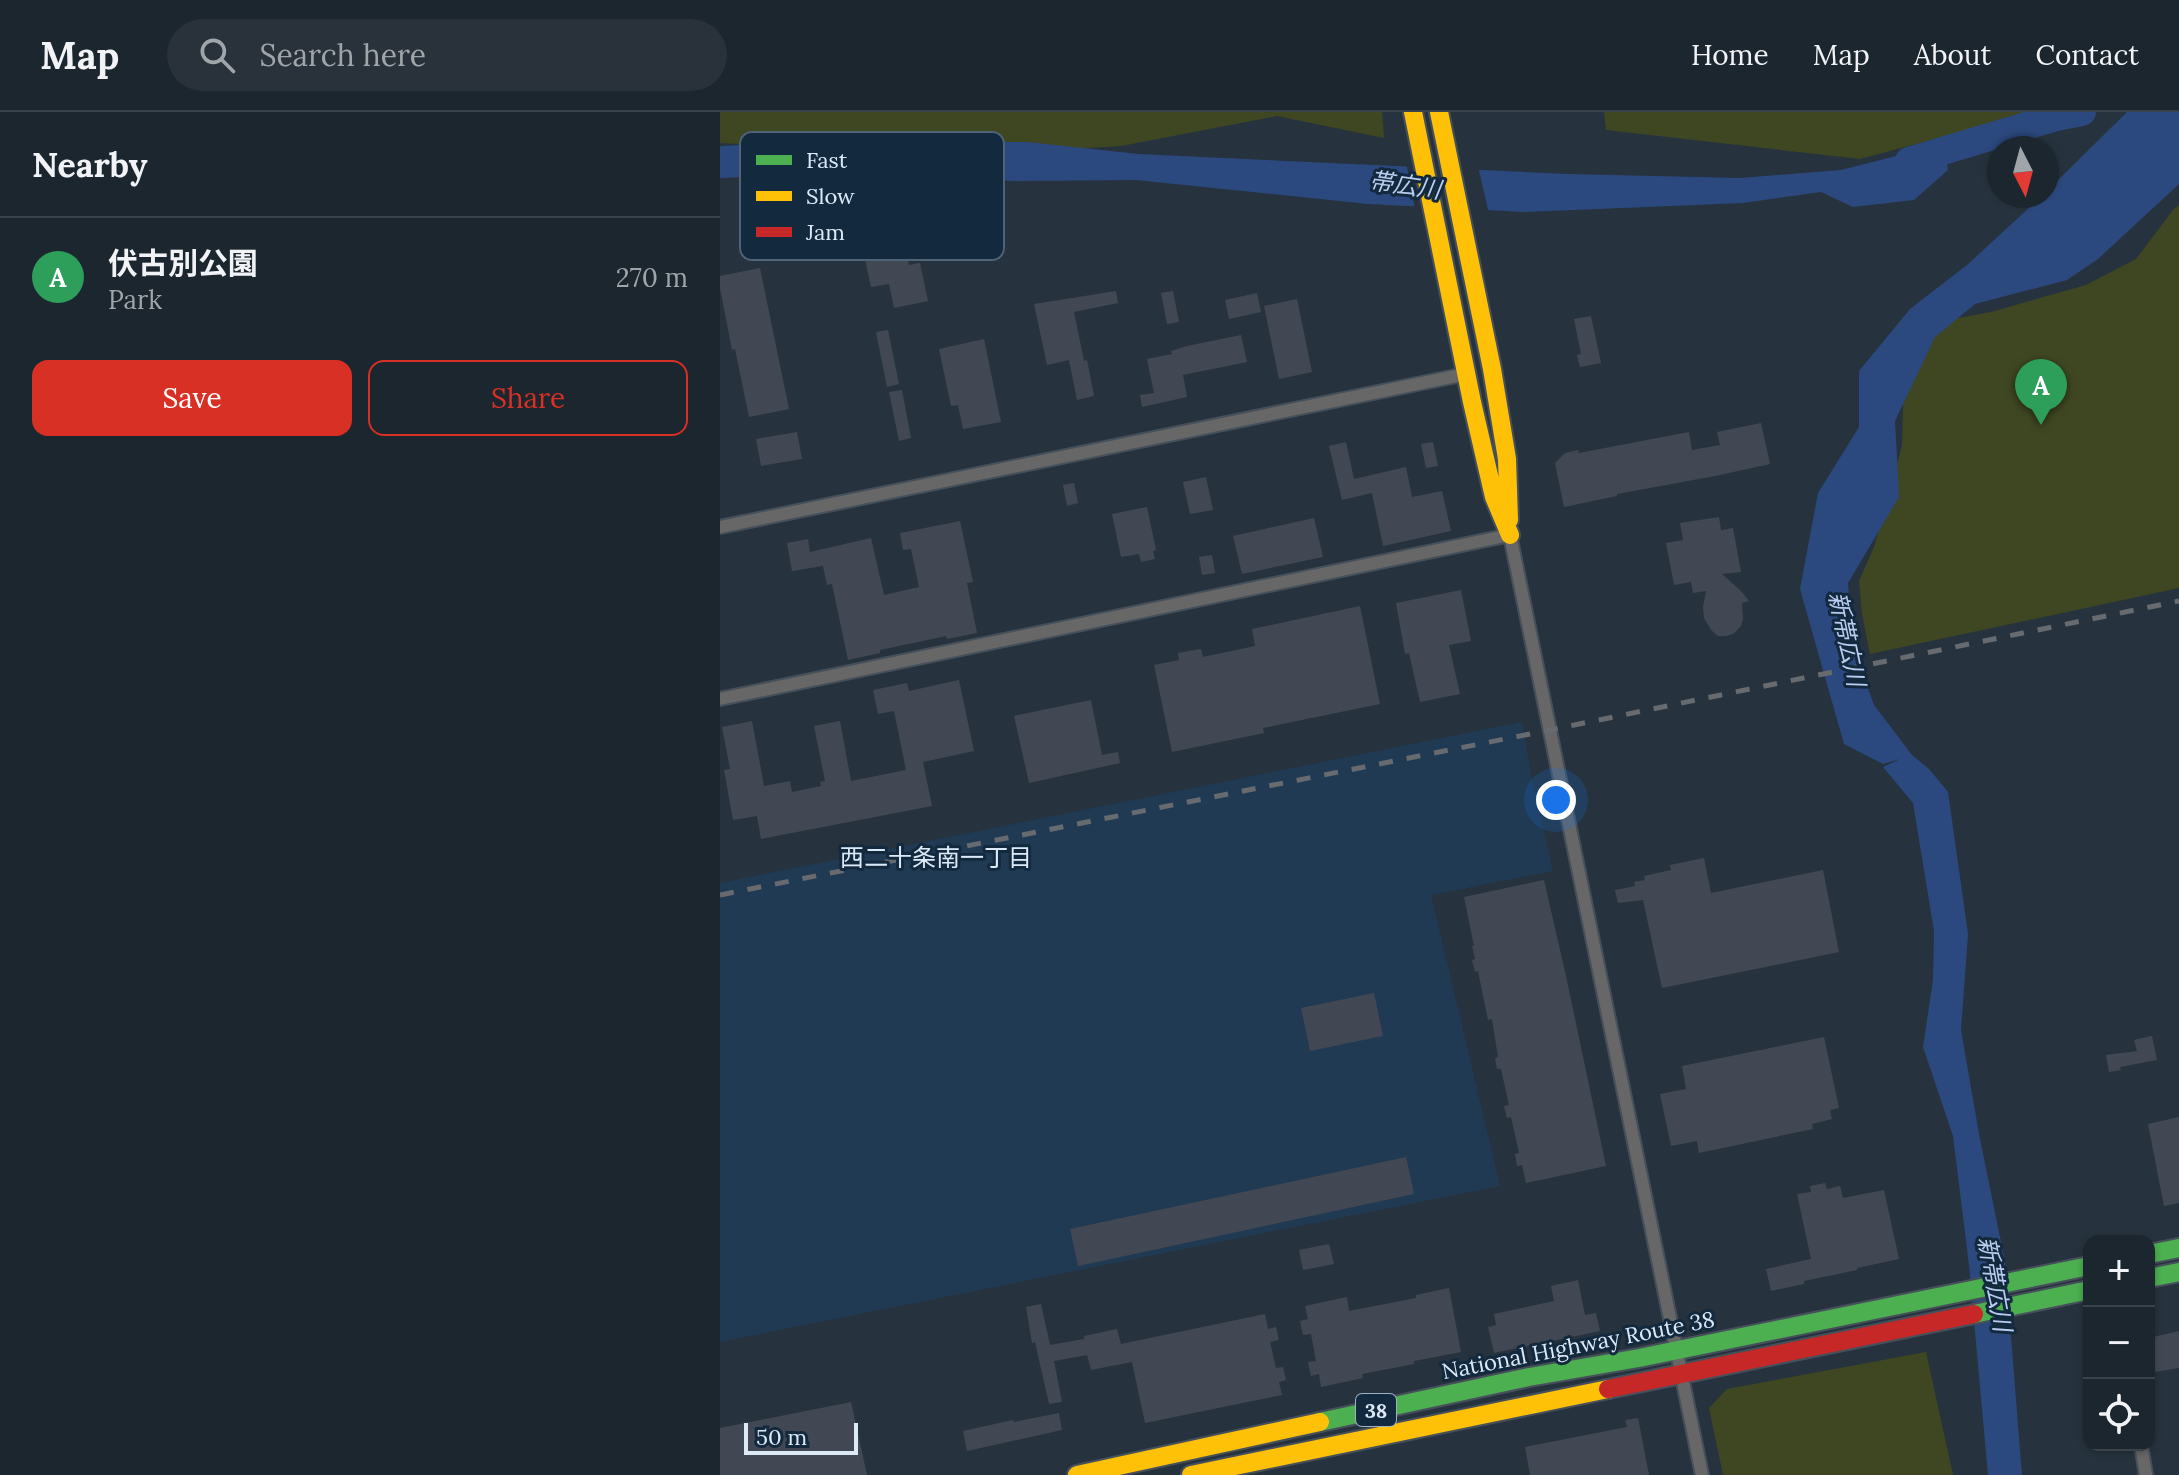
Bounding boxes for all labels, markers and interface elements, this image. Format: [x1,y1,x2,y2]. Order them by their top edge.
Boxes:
search box [167,19,727,91]
text: Map [40,31,119,79]
icon: search [195,33,239,77]
text: Search here [259,36,426,74]
text: Home [1691,37,1769,73]
text: Map [1813,37,1870,73]
text: About [1914,37,1991,73]
text: Contact [2035,37,2139,73]
legend [740,132,1004,260]
north arrow [1987,136,2059,208]
text: Nearby [32,143,148,186]
text: Fast [806,146,848,174]
water label: 帯広川 [1367,165,1446,206]
text: Slow [806,182,855,210]
text: Jam [805,218,845,246]
text: 伏古別公園 [108,244,258,282]
text: A [49,261,67,294]
text: 270 m [616,261,688,294]
text: Park [108,283,162,316]
pin: A [2015,359,2067,425]
button: Save [32,360,352,436]
button: Share [368,360,688,436]
water label: 新帯広川 [1822,589,1873,692]
your location [1536,780,1576,820]
district label: 西二十条南一丁目 [840,842,1032,873]
water label: 新帯広川 [1971,1234,2019,1337]
map controls [2083,1235,2155,1451]
button: + [2083,1235,2155,1307]
street label: National Highway Route 38 [1439,1305,1717,1385]
button: − [2083,1307,2155,1379]
button: locate [2083,1379,2155,1451]
road number: 38 [1356,1394,1396,1426]
scale bar [744,1419,858,1455]
text: 50 m [756,1423,807,1451]

